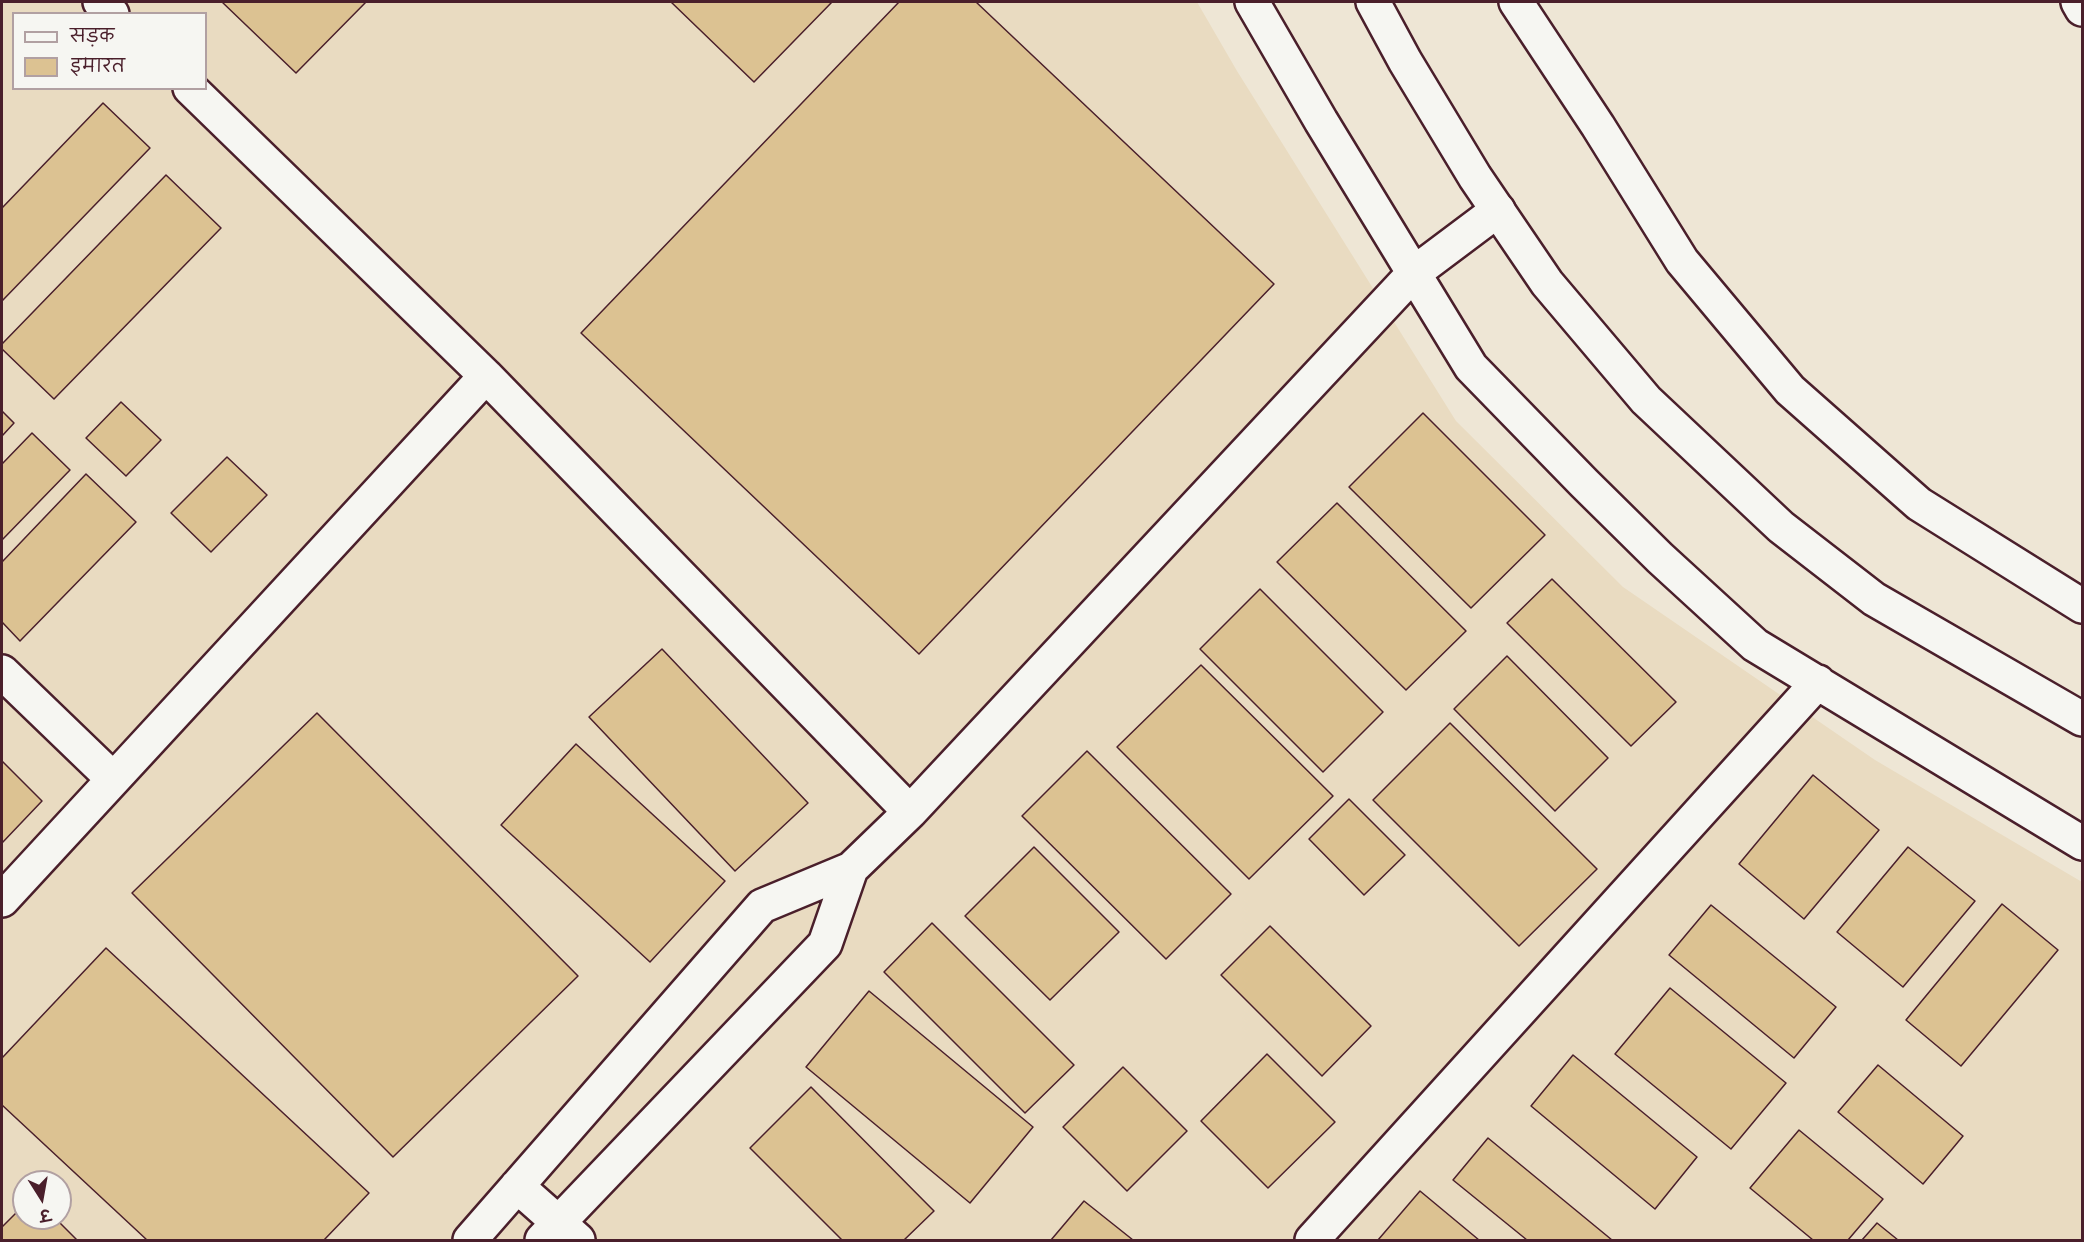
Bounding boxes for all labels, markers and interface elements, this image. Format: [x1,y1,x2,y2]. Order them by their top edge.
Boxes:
legend [12,12,207,90]
text: सड़क [70,23,114,47]
text: इमारत [70,53,125,77]
north arrow [12,1170,72,1230]
text: उ [38,1205,52,1228]

